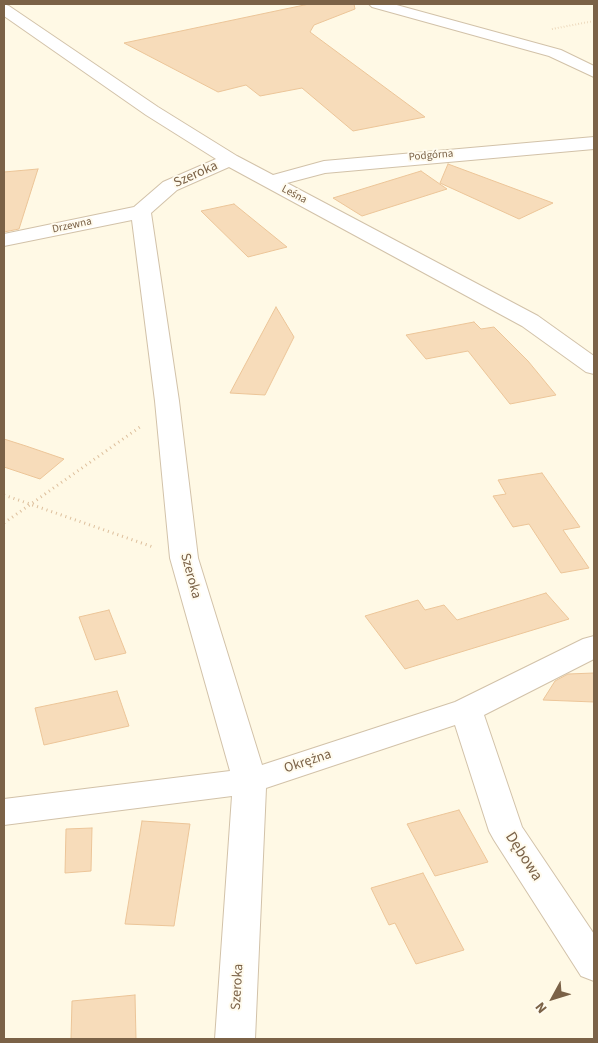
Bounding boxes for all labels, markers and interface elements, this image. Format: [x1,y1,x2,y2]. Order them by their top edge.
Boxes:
street label: Podgórna [408,147,454,165]
street label: Szeroka [171,158,221,192]
street label: Leśna [279,183,309,207]
street label: Drzewna [51,215,93,237]
street label: Szeroka [176,551,204,601]
street label: Okrężna [282,747,334,777]
street label: Dębowa [500,829,546,885]
street label: Szeroka [228,963,248,1011]
north arrow [528,973,578,1023]
text: N [531,998,552,1017]

